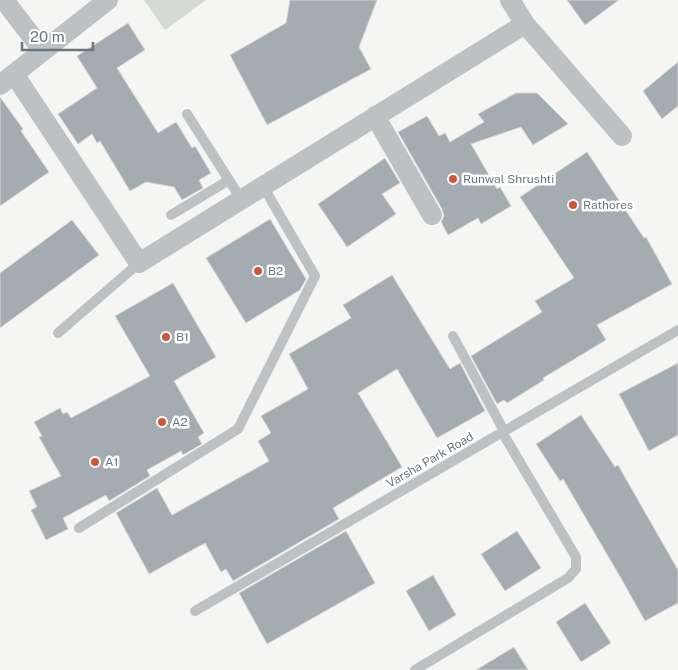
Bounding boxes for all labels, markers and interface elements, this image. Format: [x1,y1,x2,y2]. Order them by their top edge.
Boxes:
scale bar [22,20,94,52]
text: 20 m [30,28,65,45]
place label: Runwal Shrushti [463,172,554,186]
marker: Runwal Shrushti [447,173,459,185]
place label: Rathores [583,198,633,212]
marker: Rathores [567,199,579,211]
place label: B2 [268,264,283,278]
marker: B2 [252,265,264,277]
place label: B1 [176,330,189,344]
marker: B1 [160,331,172,343]
place label: A2 [172,415,188,429]
marker: A2 [156,416,168,428]
street label: Varsha Park Road [384,429,476,491]
place label: A1 [105,455,118,469]
marker: A1 [89,456,101,468]

